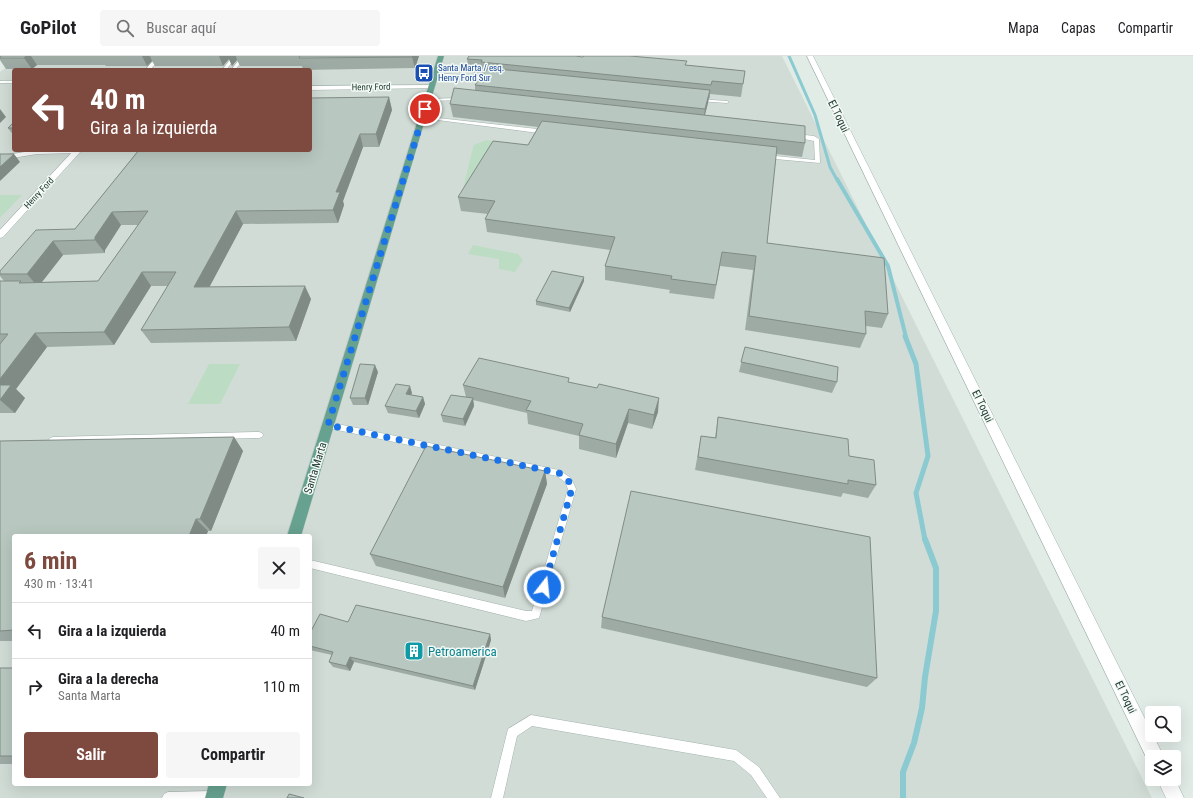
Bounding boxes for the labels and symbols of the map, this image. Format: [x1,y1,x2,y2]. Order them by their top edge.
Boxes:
bus stop icon: Santa Marta / esq. Henry Ford Sur [413,62,435,84]
place label: Santa Marta / esq. Henry Ford Sur [438,63,504,83]
street label: Henry Ford [352,82,390,92]
pin [408,92,442,126]
street label: El Toqui [825,98,852,135]
street label: Henry Ford [22,175,56,211]
street label: El Toqui [969,388,996,425]
street label: Santa Marta [302,441,329,495]
position arrow [523,566,565,608]
building icon: Petroamerica [403,640,425,662]
place label: Petroamerica [428,644,497,659]
street label: El Toqui [1112,679,1139,716]

